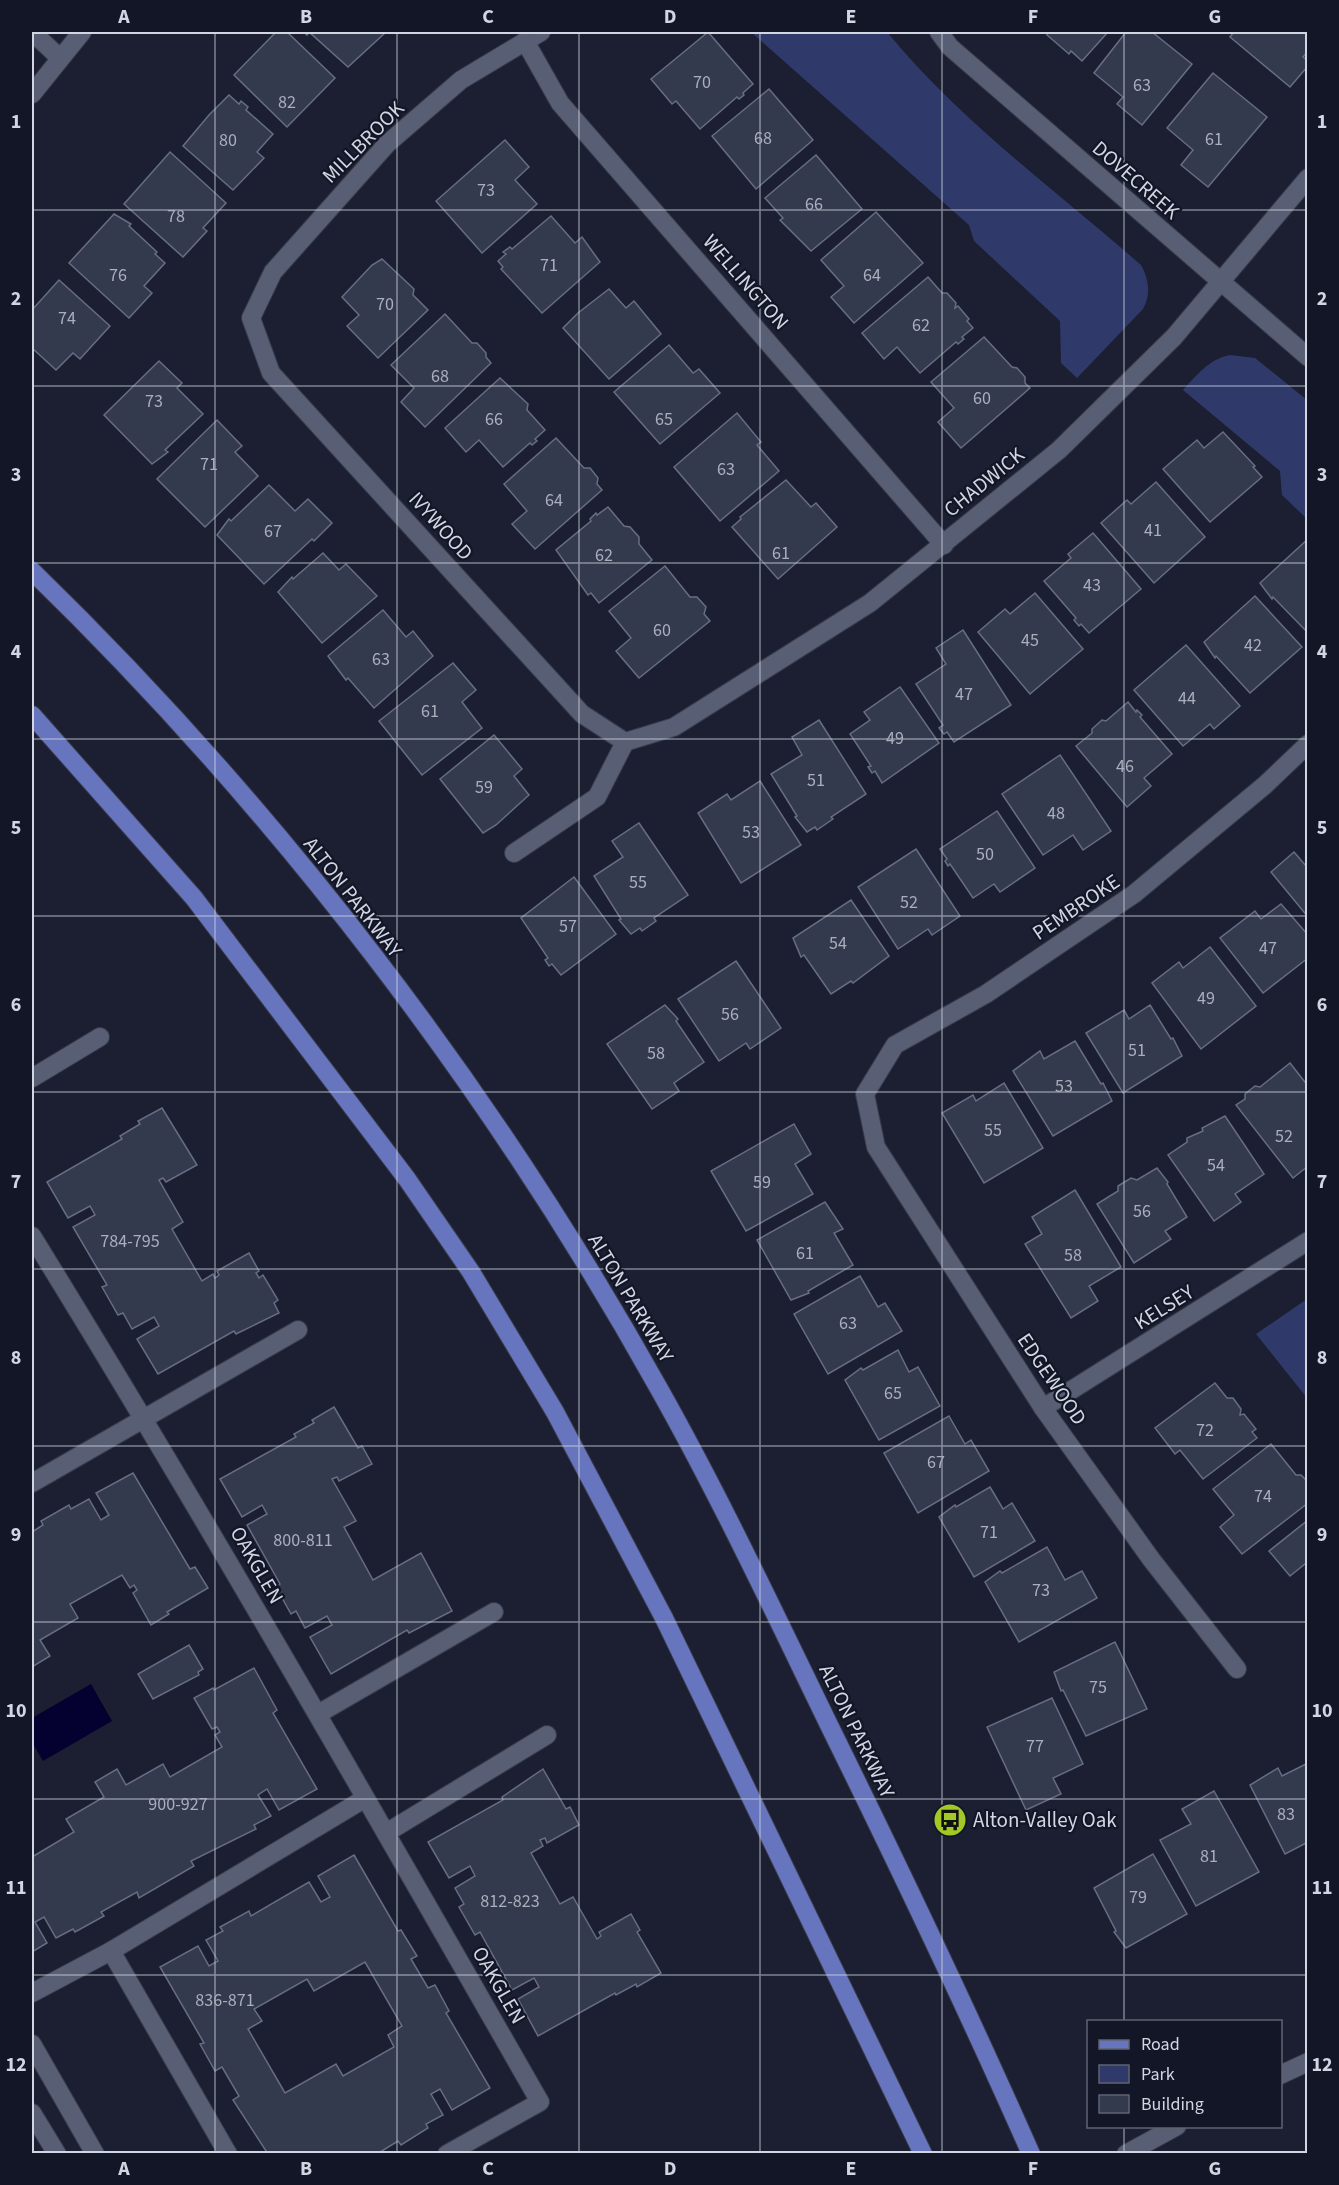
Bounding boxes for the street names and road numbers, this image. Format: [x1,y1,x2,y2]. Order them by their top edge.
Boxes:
street label: MILLBROOK [315,93,412,190]
street label: DOVECREEK [1086,134,1187,227]
street label: WELLINGTON [696,228,796,336]
street label: CHADWICK [937,440,1031,524]
street label: IVYWOOD [402,485,480,567]
street label: ALTON PARKWAY [296,830,410,964]
street label: PEMBROKE [1026,867,1126,947]
street label: ALTON PARKWAY [581,1228,682,1369]
street label: KELSEY [1128,1276,1200,1337]
street label: EDGEWOOD [1010,1327,1094,1431]
street label: OAKGLEN [223,1521,291,1609]
street label: ALTON PARKWAY [812,1659,903,1804]
street label: OAKGLEN [465,1941,533,2029]

